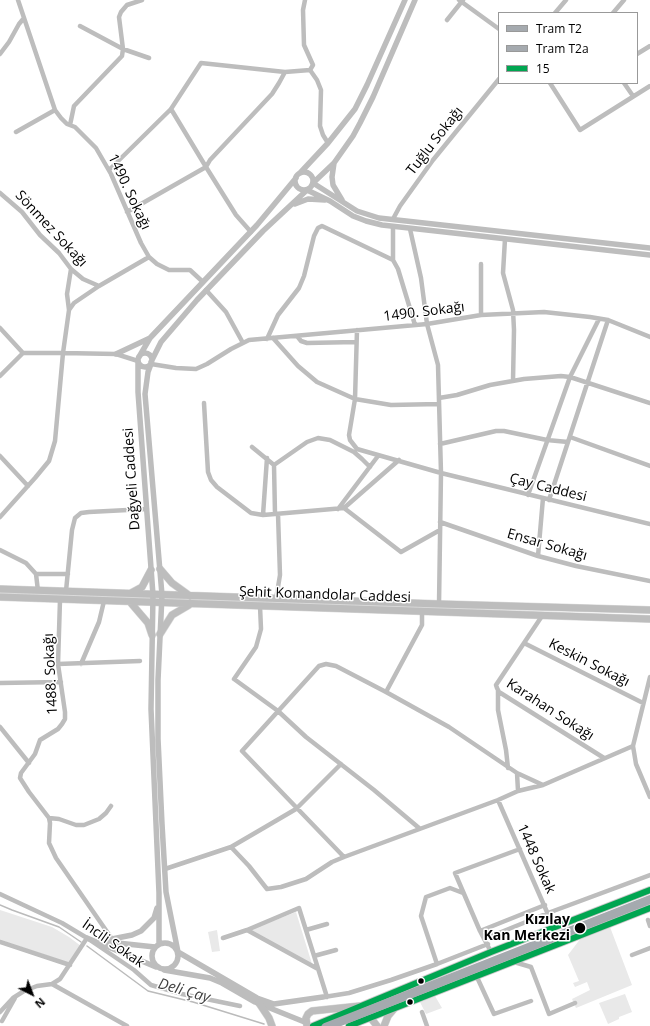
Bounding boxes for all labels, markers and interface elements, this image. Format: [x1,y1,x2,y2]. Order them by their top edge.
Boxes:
legend [498,12,638,84]
text: Tram T2 [536,20,582,37]
text: Tram T2a [536,40,589,57]
text: 15 [536,60,550,77]
street label: Tuğlu Sokağı [403,104,467,178]
street label: 1490. Sokağı [104,151,154,233]
street label: Sönmez Sokağı [11,187,91,271]
street label: 1490. Sokağı [382,299,466,325]
street label: Dağyeli Caddesi [120,427,144,531]
street label: Çay Caddesi [508,470,588,506]
street label: Ensar Sokağı [505,526,589,564]
street label: Şehit Komandolar Caddesi [239,584,411,606]
street label: 1488. Sokağı [40,633,62,715]
street label: Keskin Sokağı [546,635,632,691]
street label: Karahan Sokağı [503,676,597,744]
street label: 1448 Sokak [513,822,559,896]
place label: Kızılay Kan Merkezi [484,912,570,944]
street label: İncili Sokak [79,916,147,972]
marker: Kızılay Kan Merkezi [573,921,587,935]
north arrow [12,974,52,1014]
water label: Deli Çay [156,975,212,1007]
unlabelled marker [416,976,426,986]
text: N [32,995,49,1012]
unlabelled marker [405,997,415,1007]

